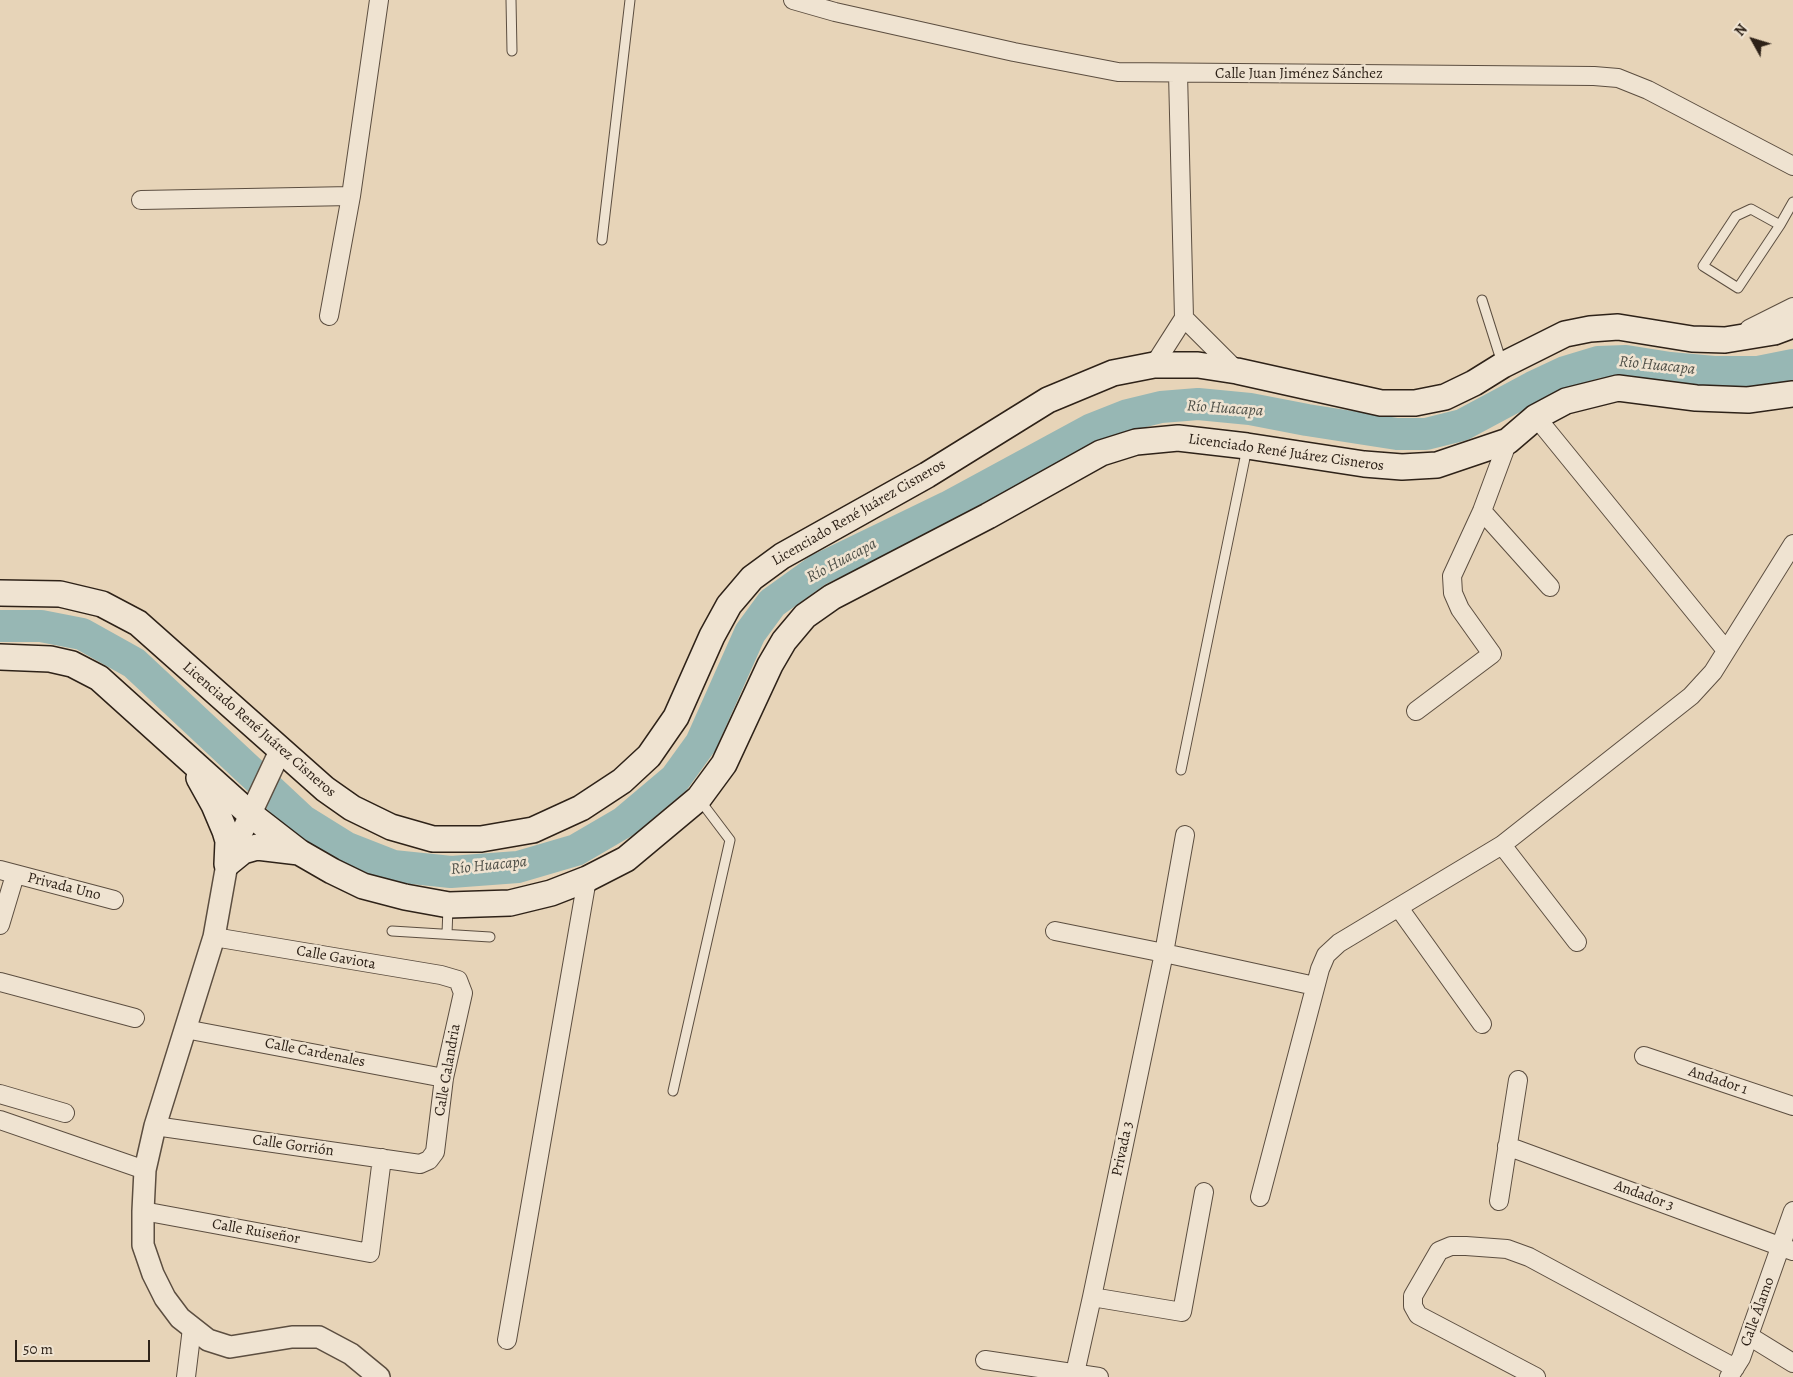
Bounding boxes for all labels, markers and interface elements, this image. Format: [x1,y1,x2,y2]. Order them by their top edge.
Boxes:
north arrow [1728,15,1778,65]
text: N [1730,20,1752,40]
street label: Calle Juan Jiménez Sánchez [1215,65,1383,83]
water label: Río Huacapa [1618,352,1696,380]
water label: Río Huacapa [1186,397,1264,421]
street label: Licenciado René Juárez Cisneros [1187,430,1385,476]
street label: Licenciado René Juárez Cisneros [769,456,949,570]
water label: Río Huacapa [804,535,880,587]
street label: Licenciado René Juárez Cisneros [179,658,339,802]
water label: Río Huacapa [450,852,528,880]
street label: Privada Uno [25,869,103,905]
street label: Calle Gaviota [295,942,377,974]
street label: Calle Calandria [431,1022,465,1118]
street label: Calle Cardenales [263,1034,367,1072]
street label: Andador 1 [1686,1063,1750,1099]
street label: Privada 3 [1108,1120,1138,1178]
street label: Calle Gorrión [251,1131,335,1161]
street label: Andador 3 [1612,1177,1676,1215]
street label: Calle Ruiseñor [211,1215,301,1249]
street label: Calle Álamo [1737,1275,1779,1349]
scale bar [18,1330,152,1362]
text: 50 m [23,1339,53,1359]

